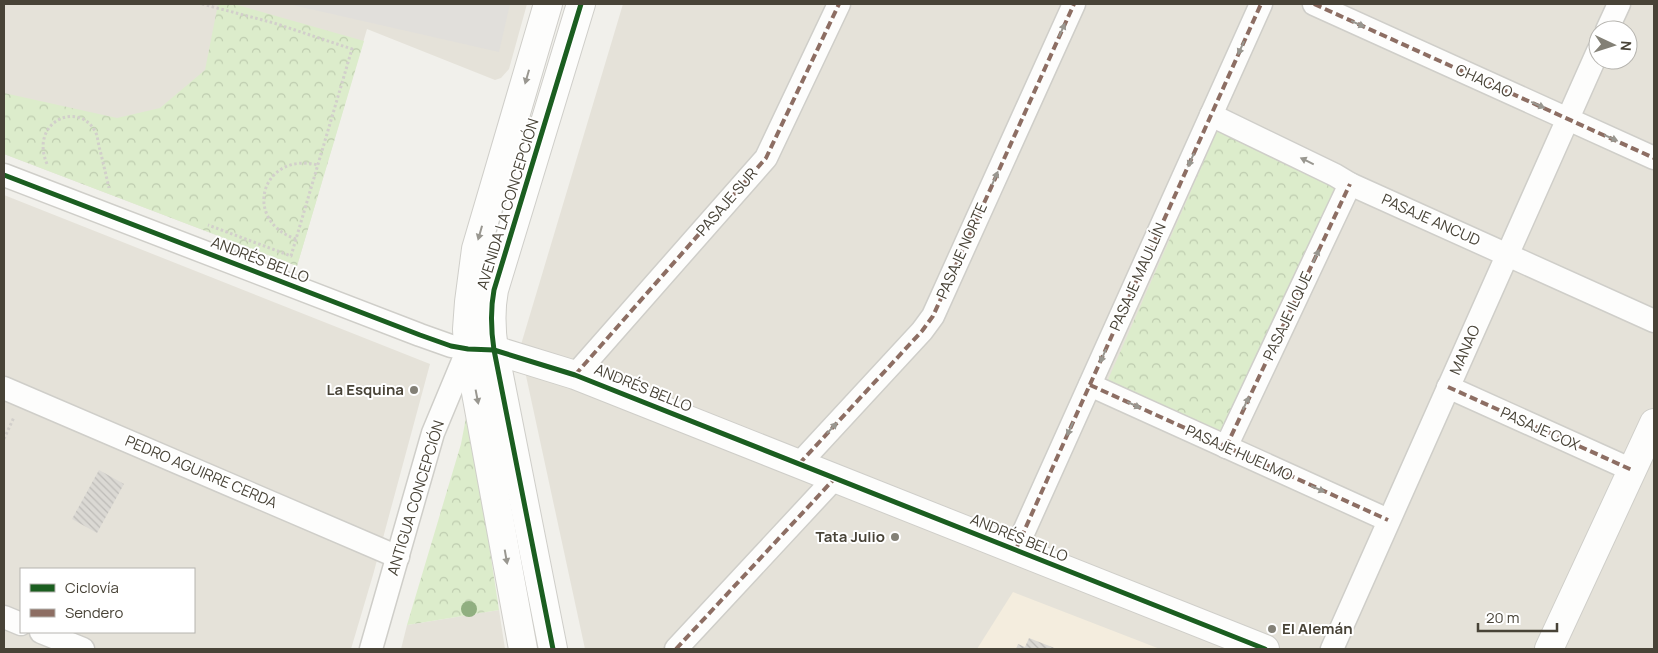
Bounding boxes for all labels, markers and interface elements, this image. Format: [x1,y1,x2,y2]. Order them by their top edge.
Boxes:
one-way arrow [1351,20,1365,28]
north arrow [1588,20,1638,70]
one-way arrow [1059,23,1067,37]
text: N [1617,40,1636,52]
one-way arrow [1236,41,1244,55]
street label: CHACAO [1452,59,1516,103]
one-way arrow [522,70,530,85]
one-way arrow [1531,102,1545,110]
street label: AVENIDA LA CONCEPCIÓN [471,116,544,292]
one-way arrow [1604,134,1618,142]
one-way arrow [1186,153,1194,167]
one-way arrow [1300,157,1314,165]
street label: PASAJE SUR [691,163,762,240]
one-way arrow [992,171,1000,185]
street label: PASAJE ANCUD [1379,188,1484,251]
street label: PASAJE NORTE [931,200,992,302]
street label: PASAJE MAULLÍN [1104,219,1171,334]
one-way arrow [476,226,484,241]
street label: ANDRÉS BELLO [208,231,312,288]
one-way arrow [1312,249,1320,263]
street label: PASAJE ILQUE [1258,268,1317,364]
street label: MANAO [1444,321,1485,378]
one-way arrow [1098,349,1106,363]
street label: ANDRÉS BELLO [591,358,695,417]
place label: La Esquina [327,379,404,400]
marker: La Esquina [408,384,420,396]
one-way arrow [474,390,482,406]
one-way arrow [1243,396,1251,410]
one-way arrow [1127,402,1141,410]
street label: PASAJE COX [1497,402,1583,455]
street label: ANTIGUA CONCEPCIÓN [382,418,449,578]
street label: PASAJE HUELMO [1182,420,1296,486]
one-way arrow [826,422,838,434]
one-way arrow [1065,422,1073,436]
street label: PEDRO AGUIRRE CERDA [122,430,281,513]
one-way arrow [1311,485,1325,493]
street label: ANDRÉS BELLO [967,508,1071,567]
place label: Tata Julio [816,526,885,547]
marker: Tata Julio [889,531,901,543]
one-way arrow [503,550,511,566]
legend [20,568,195,633]
text: Ciclovía [65,577,119,598]
scale bar [1478,600,1557,632]
text: Sendero [65,602,124,623]
text: 20 m [1486,607,1519,628]
place label: El Alemán [1282,618,1353,639]
marker: El Alemán [1266,623,1278,635]

